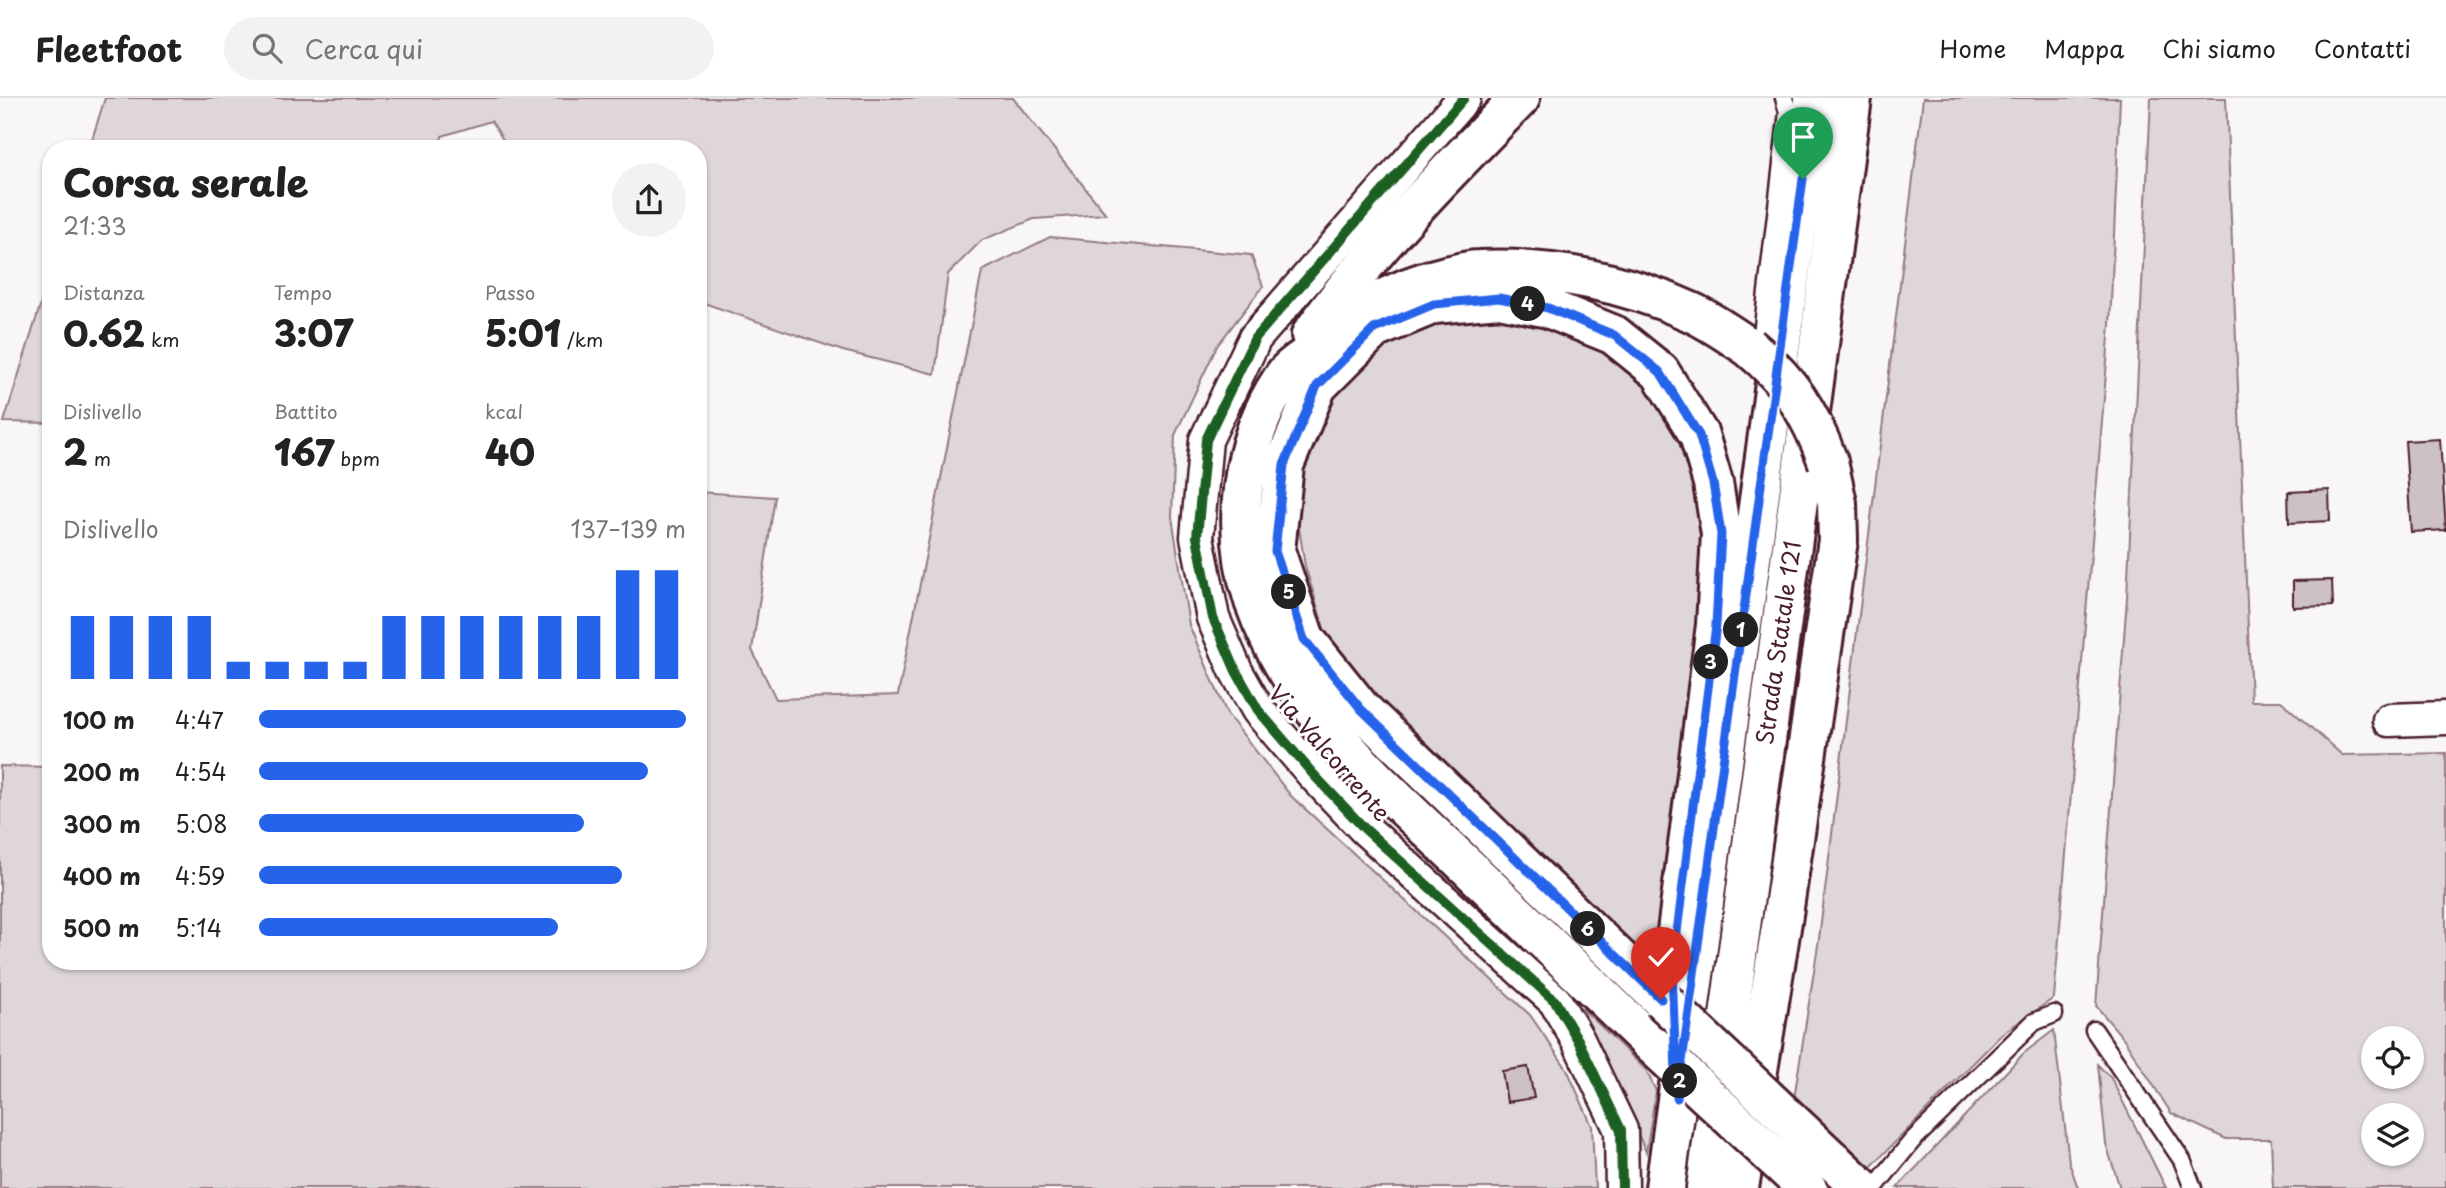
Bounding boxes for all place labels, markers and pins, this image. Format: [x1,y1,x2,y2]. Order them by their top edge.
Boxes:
pin [1773,107,1833,179]
pin: 4 [1510,286,1546,322]
pin: 5 [1272,574,1306,610]
pin: 1 [1724,612,1758,648]
pin: 3 [1694,644,1728,680]
pin: 6 [1570,912,1606,946]
pin [1631,927,1691,999]
pin: 2 [1662,1063,1698,1098]

